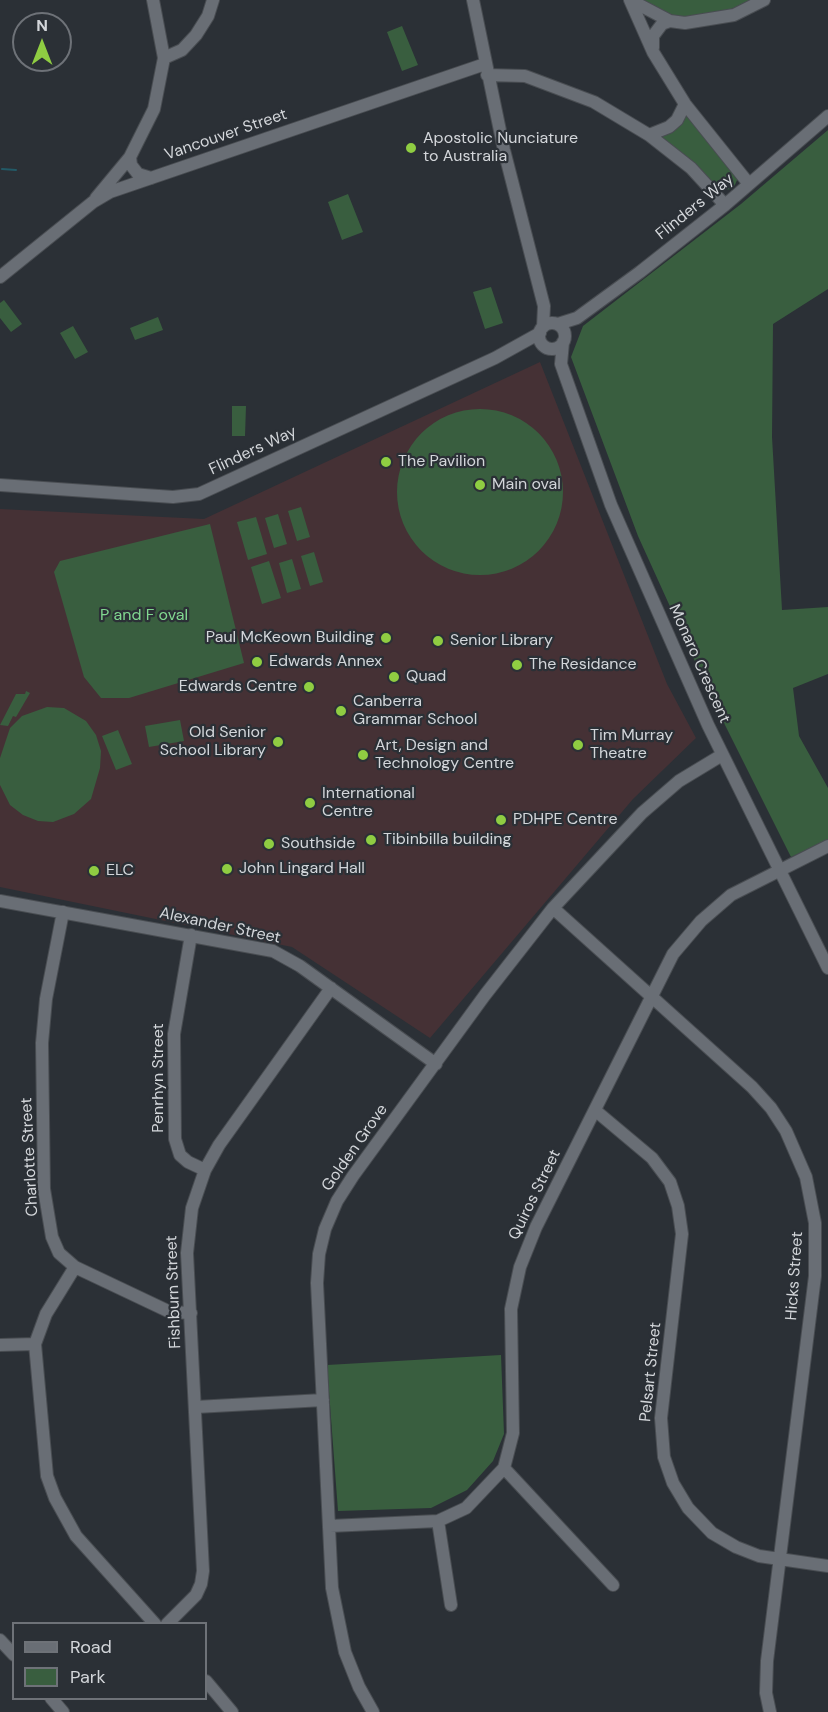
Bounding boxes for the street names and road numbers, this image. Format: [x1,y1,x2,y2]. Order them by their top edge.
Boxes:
street label: Vancouver Street [162,105,290,165]
street label: Flinders Way [652,170,738,244]
street label: Flinders Way [206,422,300,480]
street label: Monaro Crescent [664,602,734,726]
street label: Alexander Street [158,904,282,948]
street label: Penrhyn Street [149,1023,169,1133]
street label: Charlotte Street [17,1097,43,1217]
street label: Golden Grove [318,1101,392,1195]
street label: Quiros Street [505,1147,565,1243]
street label: Hicks Street [782,1231,808,1321]
street label: Fishburn Street [162,1235,186,1349]
street label: Pelsart Street [636,1321,666,1423]

